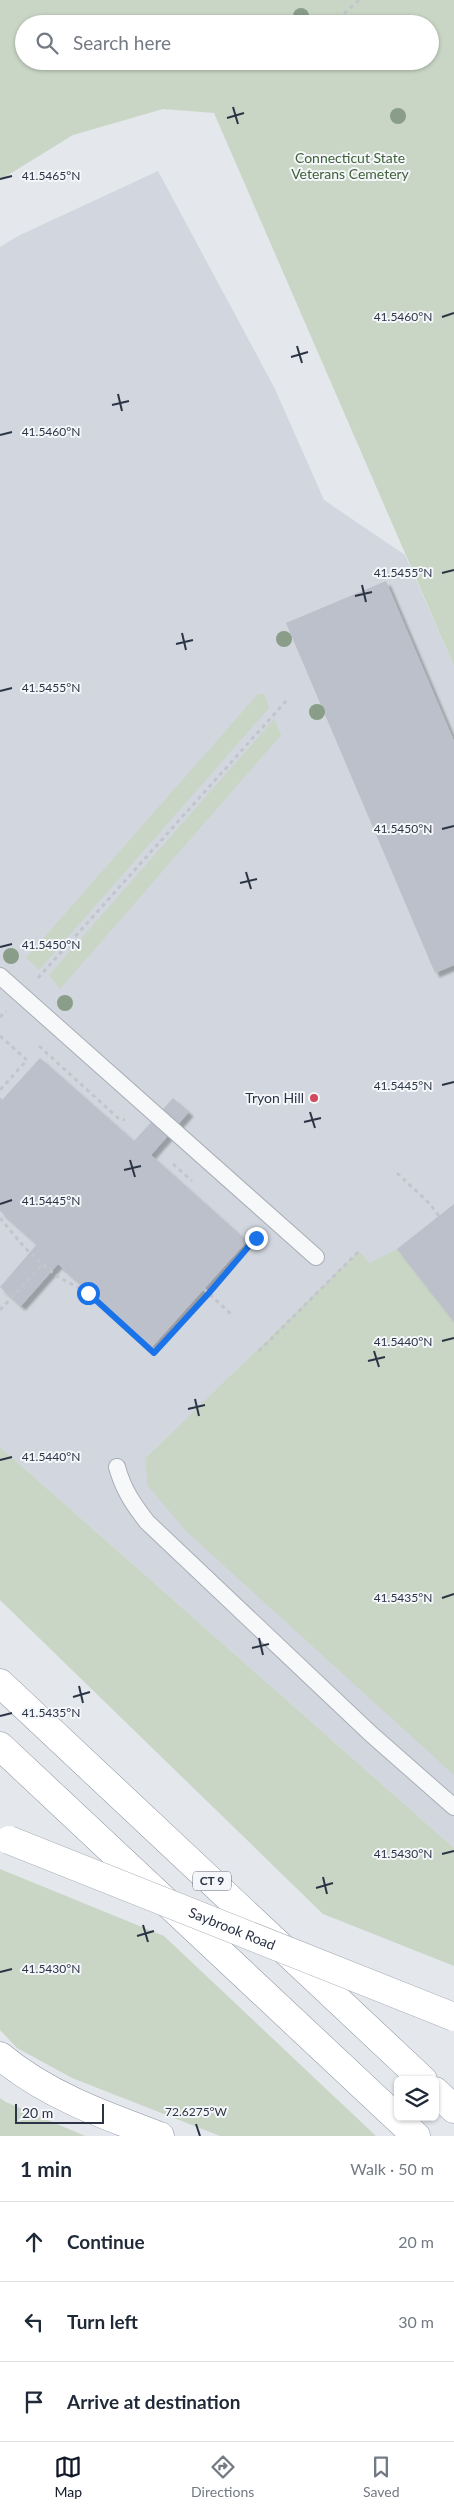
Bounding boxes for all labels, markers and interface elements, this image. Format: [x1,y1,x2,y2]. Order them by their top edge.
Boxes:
search box [15,15,439,70]
icon: search [33,29,61,57]
text: Search here [73,31,171,54]
park label: Connecticut State Veterans Cemetery [291,149,410,182]
text: 41.5465°N [22,168,80,183]
text: 41.5460°N [374,309,432,324]
text: 41.5460°N [22,424,80,439]
text: 41.5455°N [374,565,432,580]
text: 41.5455°N [22,680,80,695]
text: 41.5450°N [374,821,432,836]
text: 41.5450°N [22,937,80,952]
text: 41.5445°N [374,1078,432,1093]
place label: Tryon Hill [245,1089,304,1106]
marker: Tryon Hill [308,1092,320,1104]
text: 41.5445°N [22,1193,80,1208]
route end [245,1227,268,1250]
route start [77,1282,100,1305]
text: 41.5440°N [374,1334,432,1349]
text: 41.5440°N [22,1449,80,1464]
text: 41.5435°N [374,1590,432,1605]
text: 41.5435°N [22,1705,80,1720]
text: 41.5430°N [374,1846,432,1861]
road number: CT 9 [193,1872,231,1890]
street label: Saybrook Road [186,1903,278,1953]
text: 41.5430°N [22,1961,80,1976]
map controls [394,2076,439,2121]
button: layers [394,2076,439,2121]
scale bar [15,2101,104,2124]
text: 20 m [22,2104,53,2121]
text: 72.6275°W [165,2104,228,2119]
text: 1 min [20,2156,72,2181]
text: Walk · 50 m [350,2159,434,2178]
icon: ahead [20,2228,48,2256]
text: Continue [67,2230,145,2253]
text: 20 m [398,2232,434,2251]
icon: left [20,2308,48,2336]
text: Turn left [67,2310,138,2333]
text: 30 m [398,2312,434,2331]
icon: arrive [20,2388,48,2416]
text: Arrive at destination [67,2390,240,2413]
tab: Map [54,2453,82,2500]
tab: Directions [191,2453,254,2500]
tab: Saved [363,2453,400,2500]

